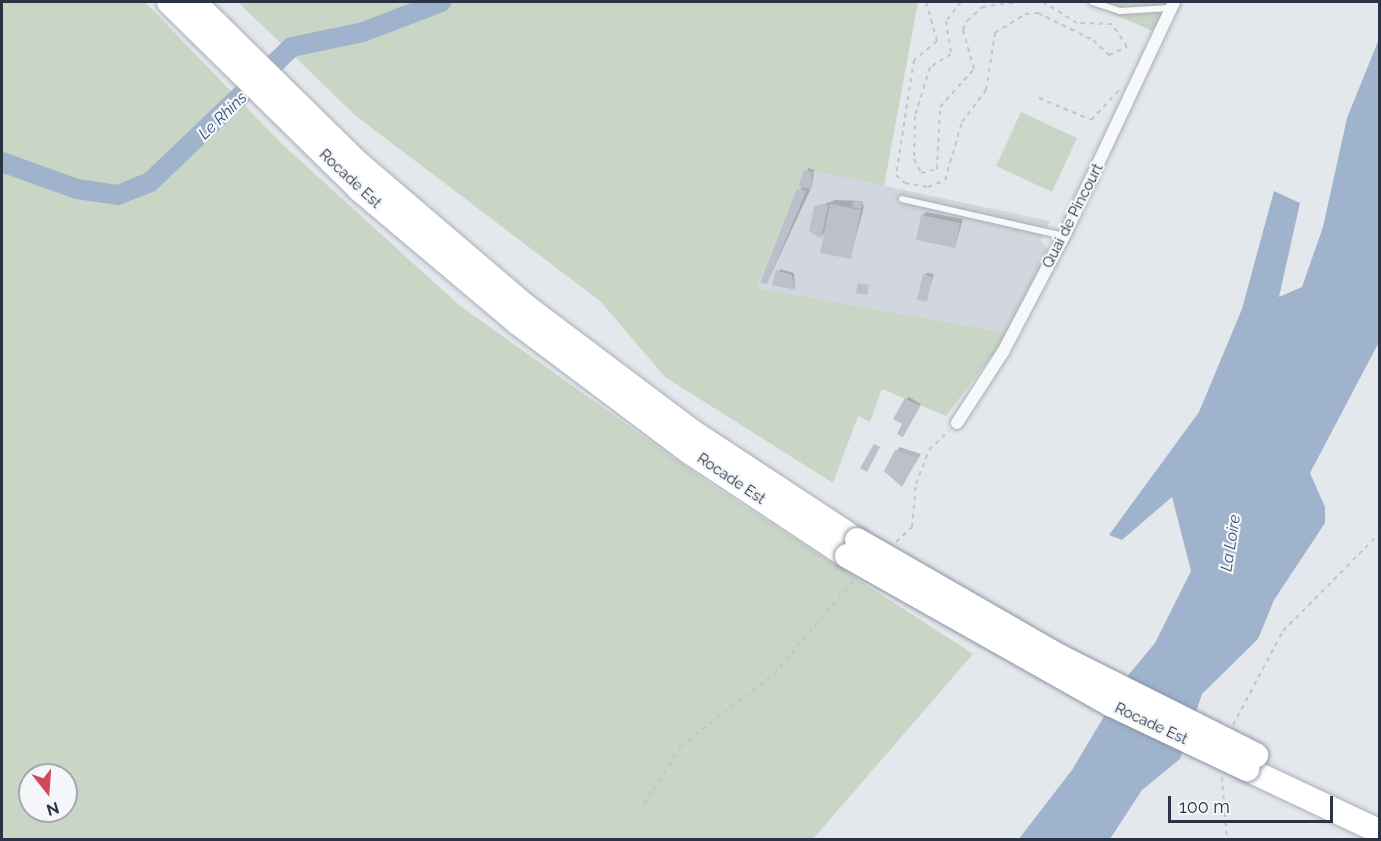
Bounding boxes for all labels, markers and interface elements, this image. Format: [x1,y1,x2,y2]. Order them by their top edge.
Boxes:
water label: Le Rhins [195,88,251,144]
street label: Rocade Est [315,146,385,212]
street label: Quai de Pincourt [1039,161,1107,271]
street label: Rocade Est [694,450,768,508]
water label: La Loire [1217,513,1245,573]
street label: Rocade Est [1112,699,1190,749]
north arrow [18,763,78,823]
scale bar [1171,784,1336,822]
text: 100 m [1179,796,1230,817]
text: N [44,798,61,820]

